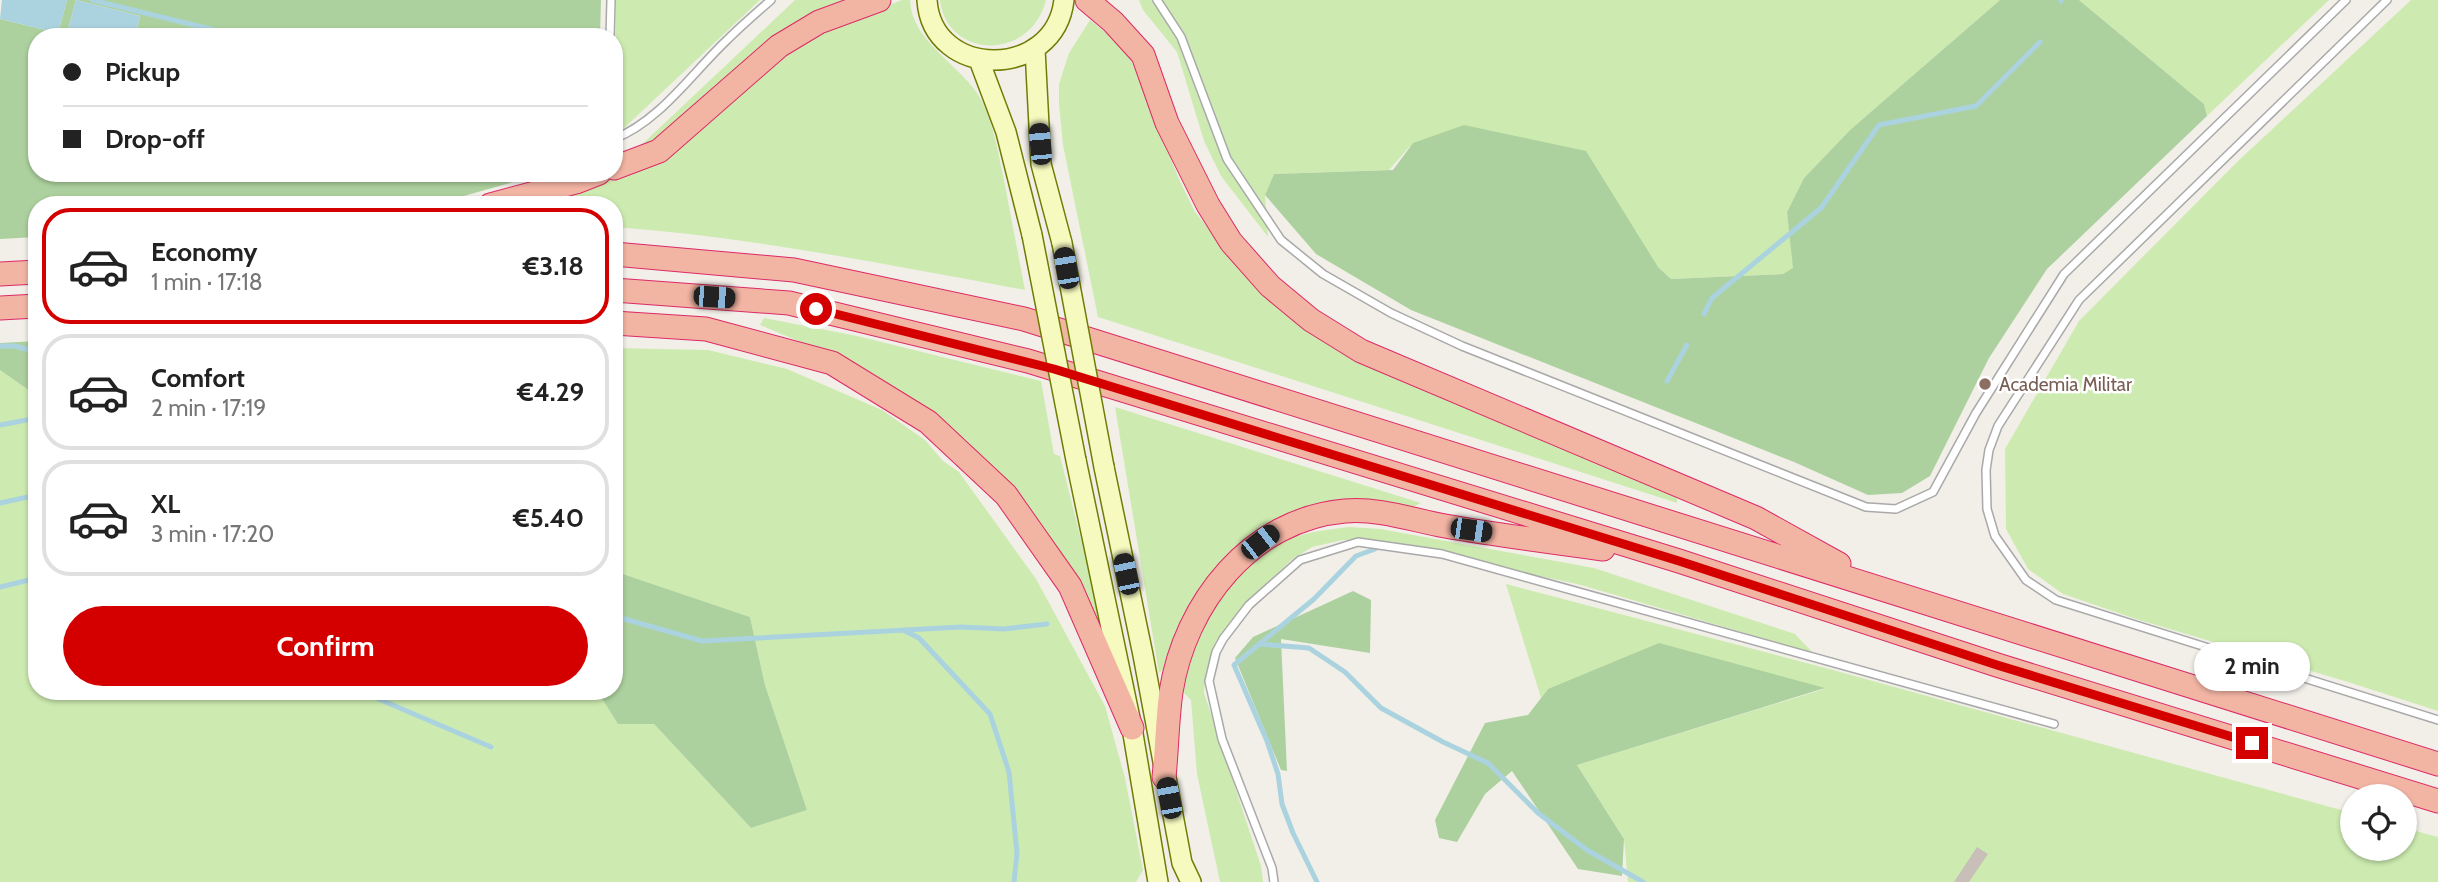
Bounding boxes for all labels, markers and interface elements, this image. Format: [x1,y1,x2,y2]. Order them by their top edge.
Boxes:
text: Pickup [105,56,180,88]
car [1028,122,1053,166]
text: Drop-off [105,123,205,155]
icon: car [67,235,130,298]
text: Economy [151,236,257,268]
car [1053,245,1080,291]
text: €3.18 [523,250,584,282]
text: 1 min · 17:18 [151,268,263,296]
car [693,285,736,309]
route start [800,293,832,325]
icon: car [67,361,130,424]
text: Comfort [151,362,245,394]
place label: Academia Militar [1999,373,2132,396]
text: €4.29 [517,376,584,408]
marker: Academia Militar [1977,376,1993,392]
text: 2 min · 17:19 [151,394,266,422]
icon: car [67,487,130,550]
text: XL [151,488,180,520]
text: €5.40 [513,502,584,534]
car [1449,517,1494,543]
text: 3 min · 17:20 [151,520,274,548]
car [1237,521,1284,563]
car [1112,551,1141,597]
button: Confirm [63,606,588,686]
callout: 2 min [2194,642,2310,690]
text: 2 min [2224,652,2280,680]
route end [2236,727,2268,759]
car [1155,775,1184,821]
map controls [2340,784,2417,861]
button: locate [2340,784,2417,861]

